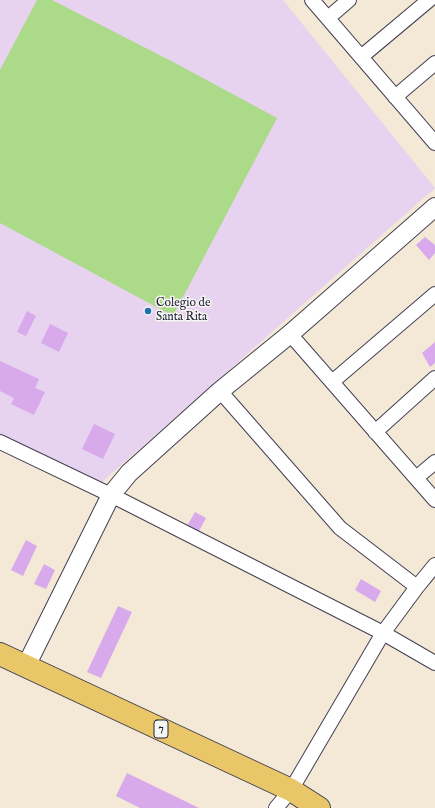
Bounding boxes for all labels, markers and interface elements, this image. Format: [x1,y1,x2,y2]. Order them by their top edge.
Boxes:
place label: Colegio de Santa Rita [156,297,210,325]
marker: Colegio de Santa Rita [143,306,153,316]
road number: 7 [154,720,168,738]

